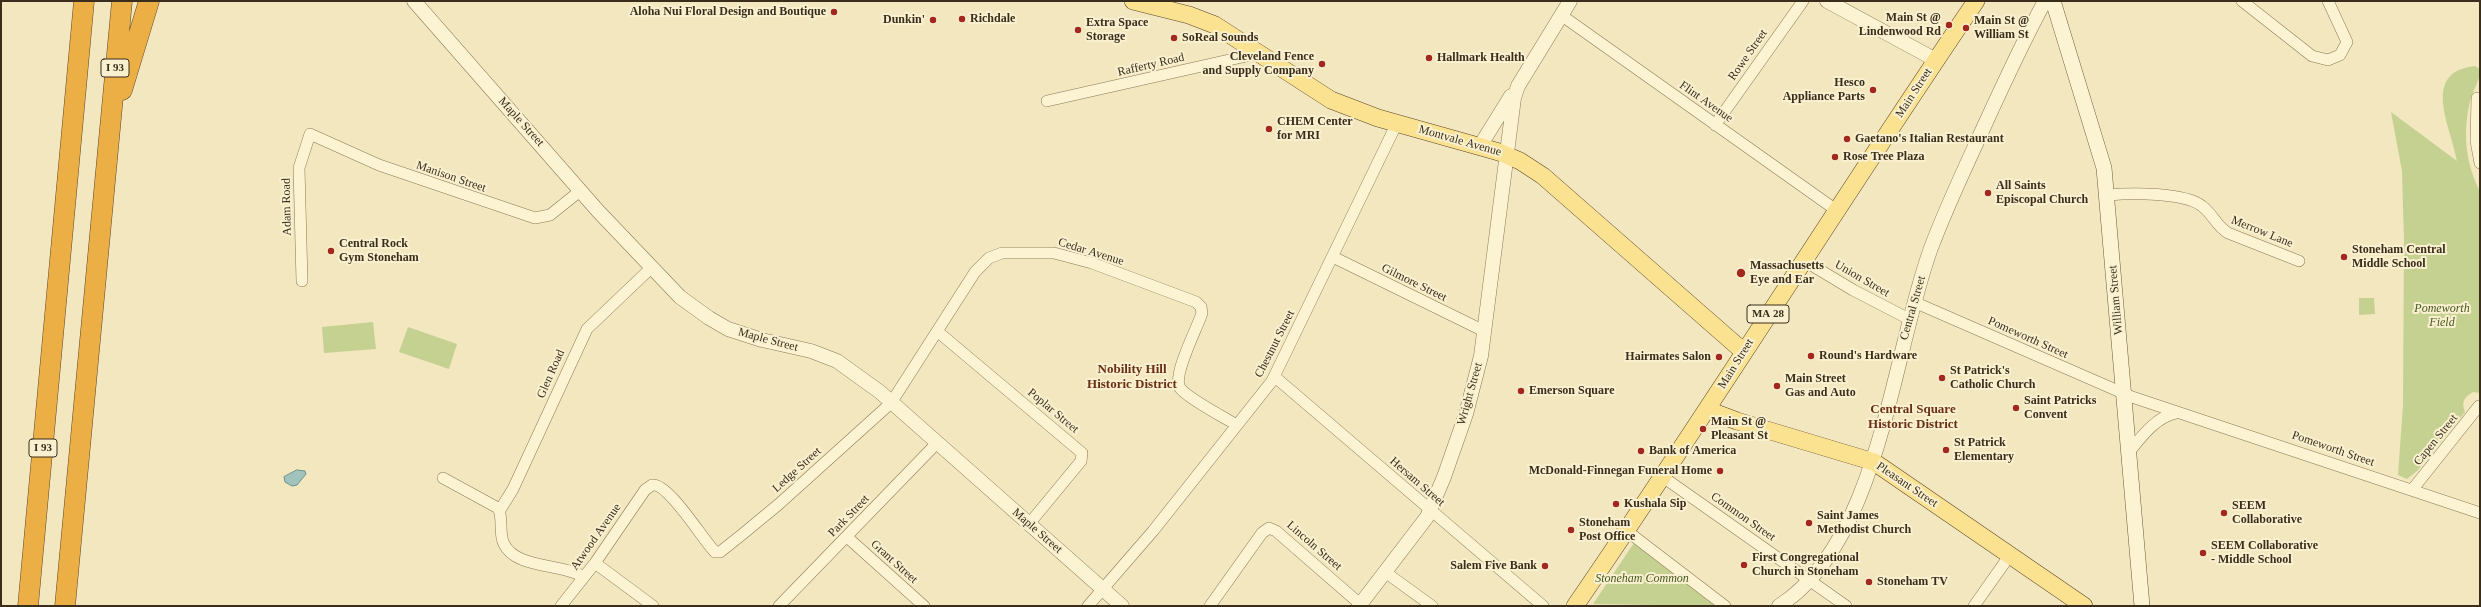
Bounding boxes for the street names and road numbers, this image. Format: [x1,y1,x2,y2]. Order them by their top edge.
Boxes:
street label: Rowe Street [1725,27,1771,83]
street label: Rafferty Road [1116,50,1186,80]
road number: I 93 [101,59,129,77]
street label: Main Street [1893,65,1935,121]
street label: Flint Avenue [1676,78,1736,126]
street label: Maple Street [495,94,547,150]
street label: Montvale Avenue [1417,122,1503,160]
street label: Manison Street [414,158,488,196]
street label: Adam Road [279,178,295,236]
street label: Merrow Lane [2229,213,2295,251]
street label: Cedar Avenue [1056,235,1126,269]
street label: Union Street [1832,258,1892,300]
street label: Gilmore Street [1379,261,1449,305]
street label: William Street [2106,265,2126,335]
street label: Central Street [1897,274,1929,342]
road number: MA 28 [1747,305,1789,323]
street label: Chestnut Street [1252,308,1298,380]
street label: Pomeworth Street [1986,314,2070,362]
street label: Maple Street [736,325,800,355]
street label: Main Street [1715,336,1757,392]
street label: Glen Road [534,347,568,401]
street label: Wright Street [1454,361,1486,427]
street label: Poplar Street [1025,385,1081,437]
street label: Capen Street [2411,412,2461,468]
street label: Pomeworth Street [2290,428,2376,470]
road number: I 93 [29,439,57,457]
street label: Ledge Street [770,444,824,496]
street label: Hersam Street [1386,454,1448,510]
street label: Pleasant Street [1874,459,1940,511]
street label: Common Street [1708,489,1778,545]
street label: Park Street [825,492,873,540]
street label: Atwood Avenue [568,501,624,573]
street label: Maple Street [1009,505,1065,557]
street label: Lincoln Street [1283,518,1345,574]
street label: Grant Street [868,537,920,587]

